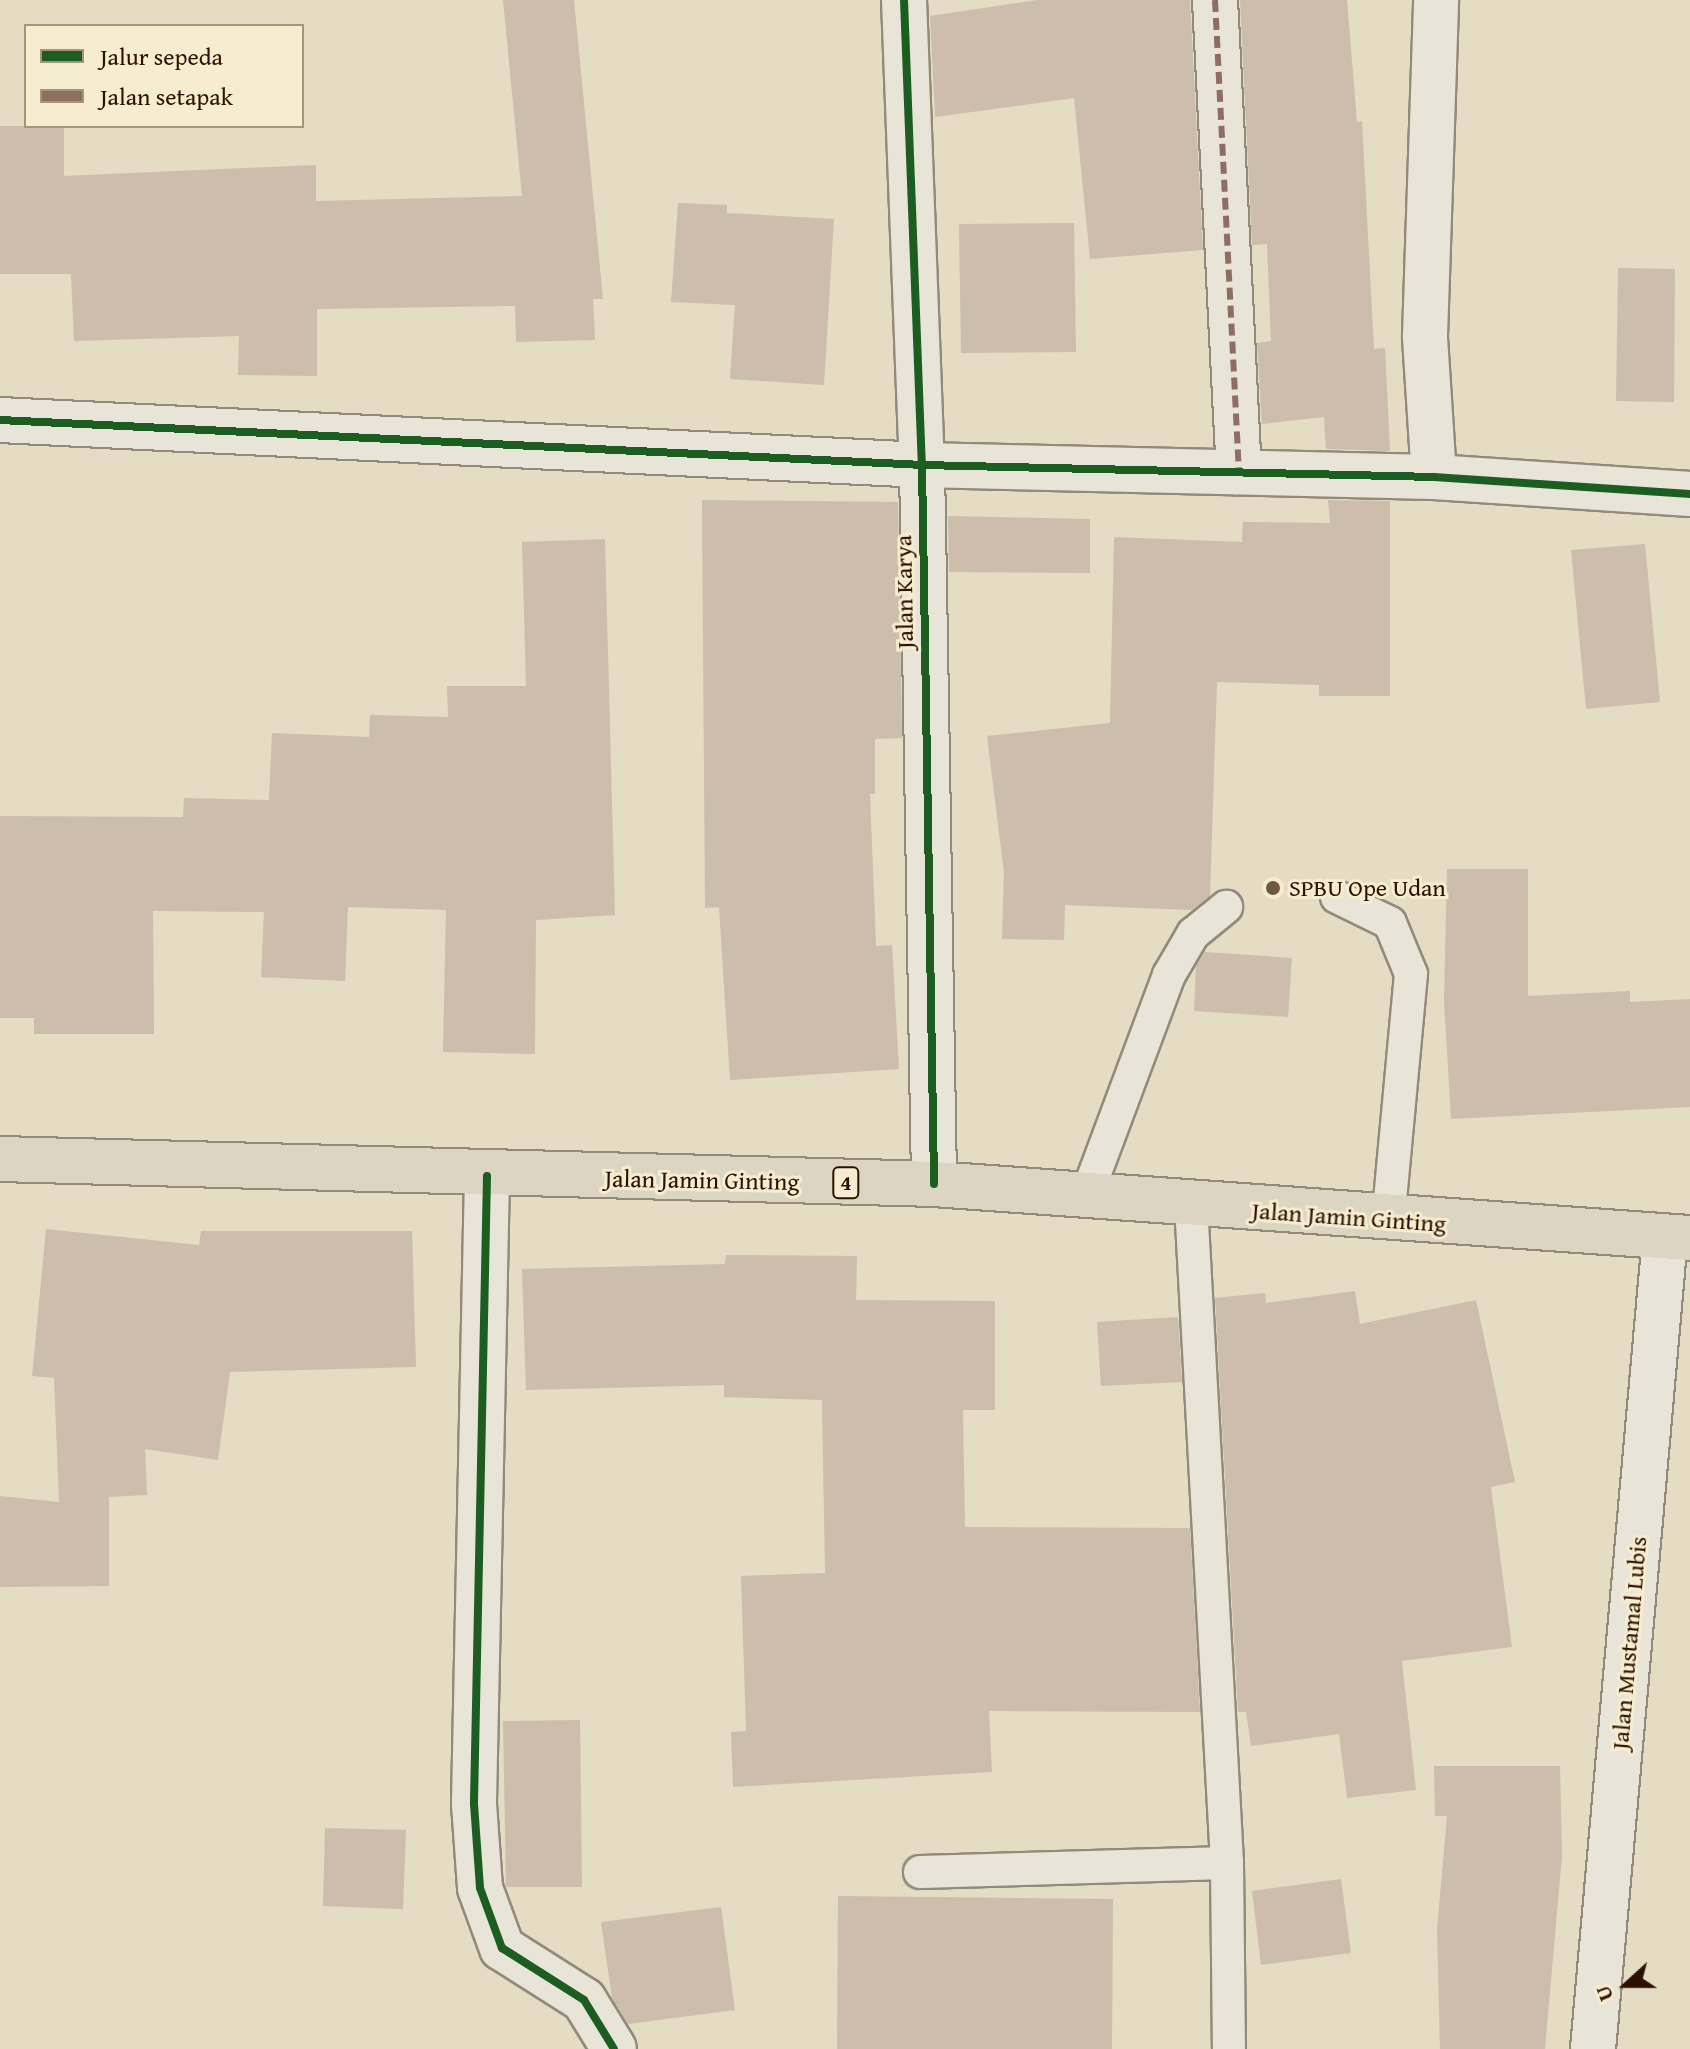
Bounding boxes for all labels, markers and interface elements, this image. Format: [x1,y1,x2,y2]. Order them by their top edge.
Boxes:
legend [24,24,304,128]
text: Jalur sepeda [100,39,223,74]
text: Jalan setapak [100,79,233,114]
street label: Jalan Karya [889,535,919,649]
place label: SPBU Ope Udan [1289,874,1446,902]
marker: SPBU Ope Udan [1264,879,1282,897]
street label: Jalan Jamin Ginting [604,1164,800,1196]
road number: 4 [832,1165,860,1201]
street label: Jalan Jamin Ginting [1251,1196,1447,1238]
street label: Jalan Mustamal Lubis [1605,1535,1653,1751]
north arrow [1586,1945,1666,2025]
text: U [1586,1981,1621,2006]

